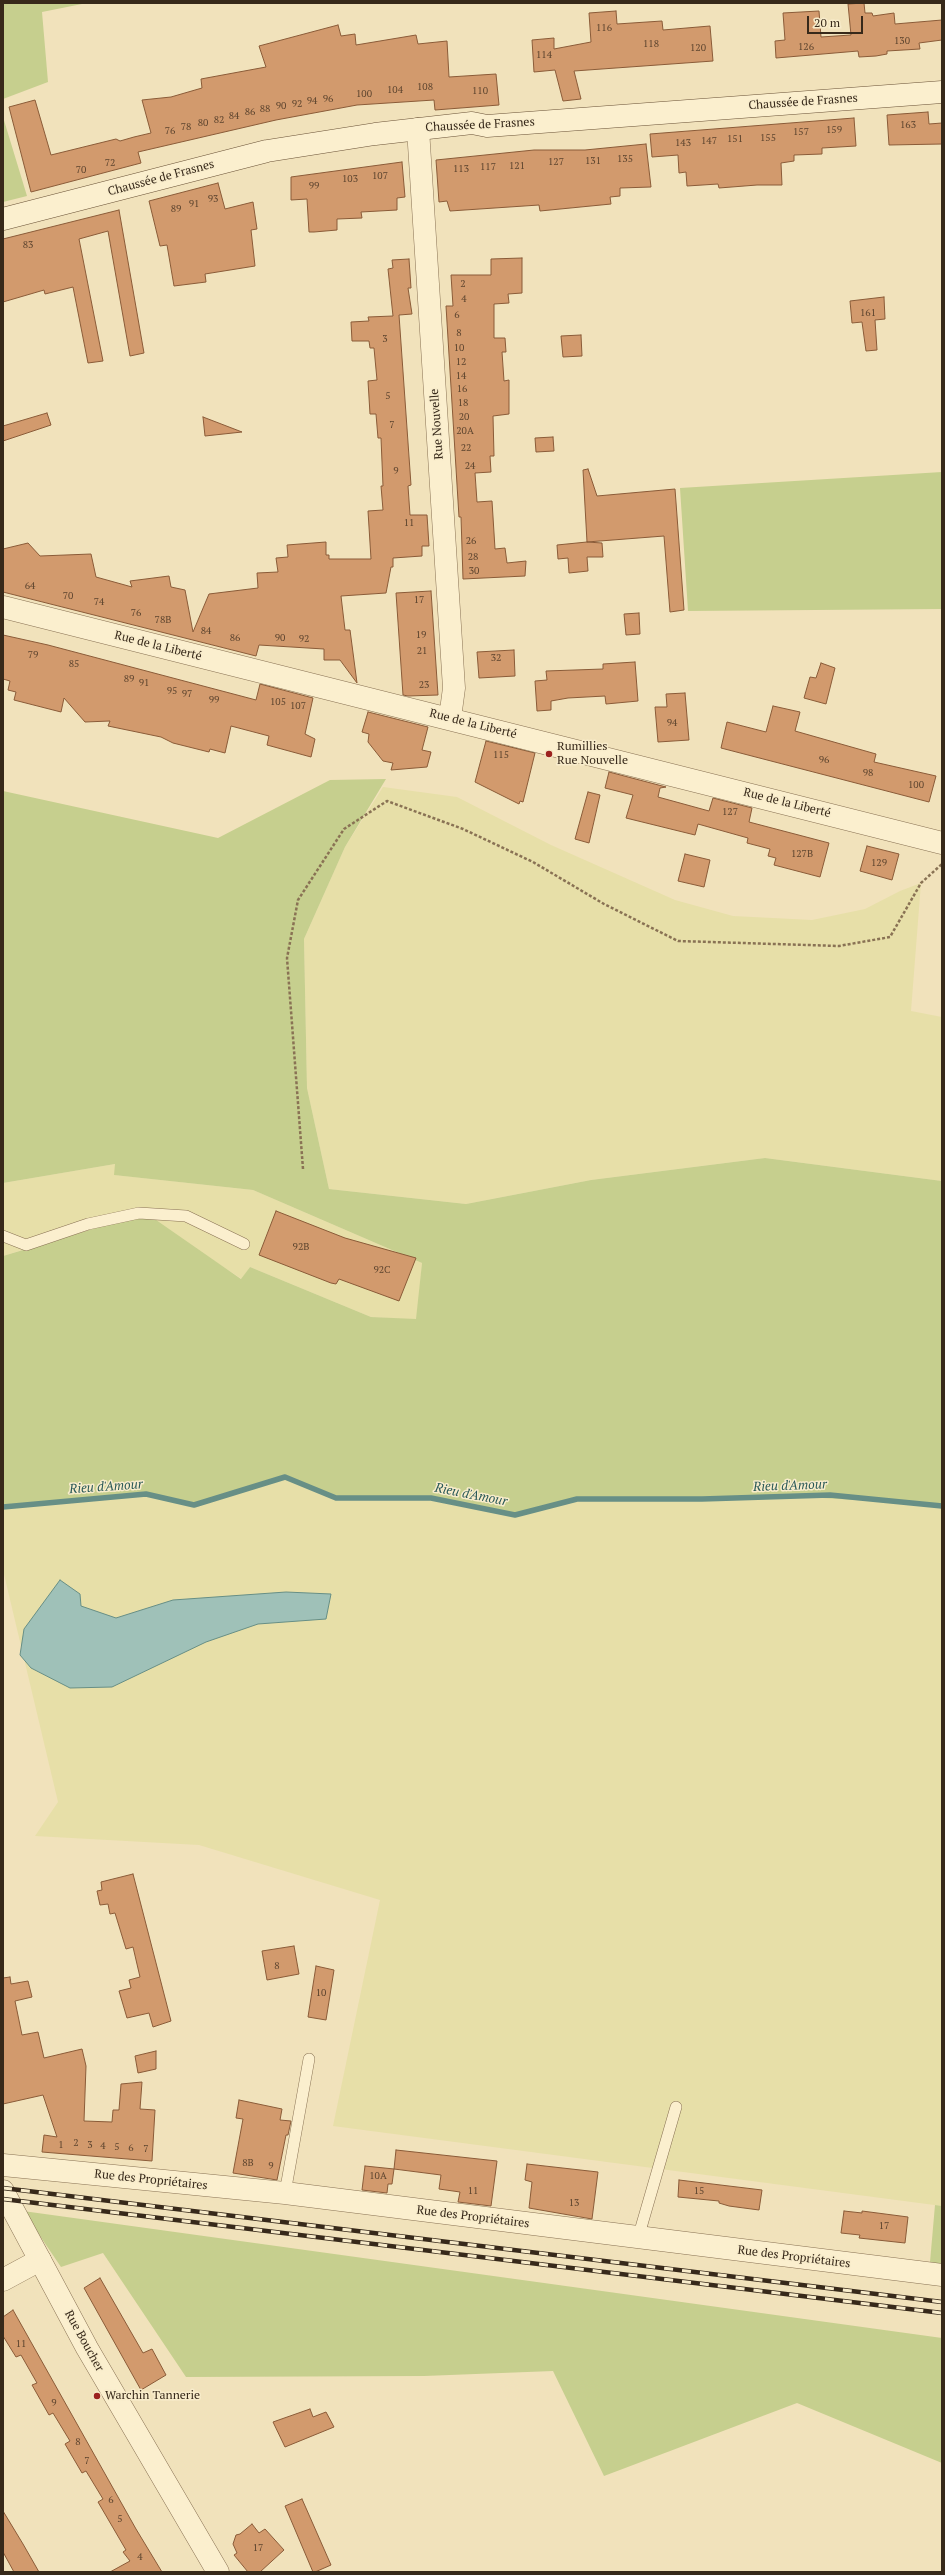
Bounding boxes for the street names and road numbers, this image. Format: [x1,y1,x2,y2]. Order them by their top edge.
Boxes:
street label: Chaussée de Frasnes [748,91,858,113]
street label: Chaussée de Frasnes [425,115,535,135]
street label: Chaussée de Frasnes [106,157,216,199]
street label: Rue Nouvelle [427,388,447,460]
street label: Rue de la Liberté [113,628,203,664]
street label: Rue de la Liberté [428,706,518,742]
street label: Rue de la Liberté [742,785,832,821]
street label: Rue des Propriétaires [94,2167,208,2193]
street label: Rue des Propriétaires [416,2203,530,2231]
street label: Rue des Propriétaires [737,2243,851,2271]
street label: Rue Boucher [61,2308,107,2374]

